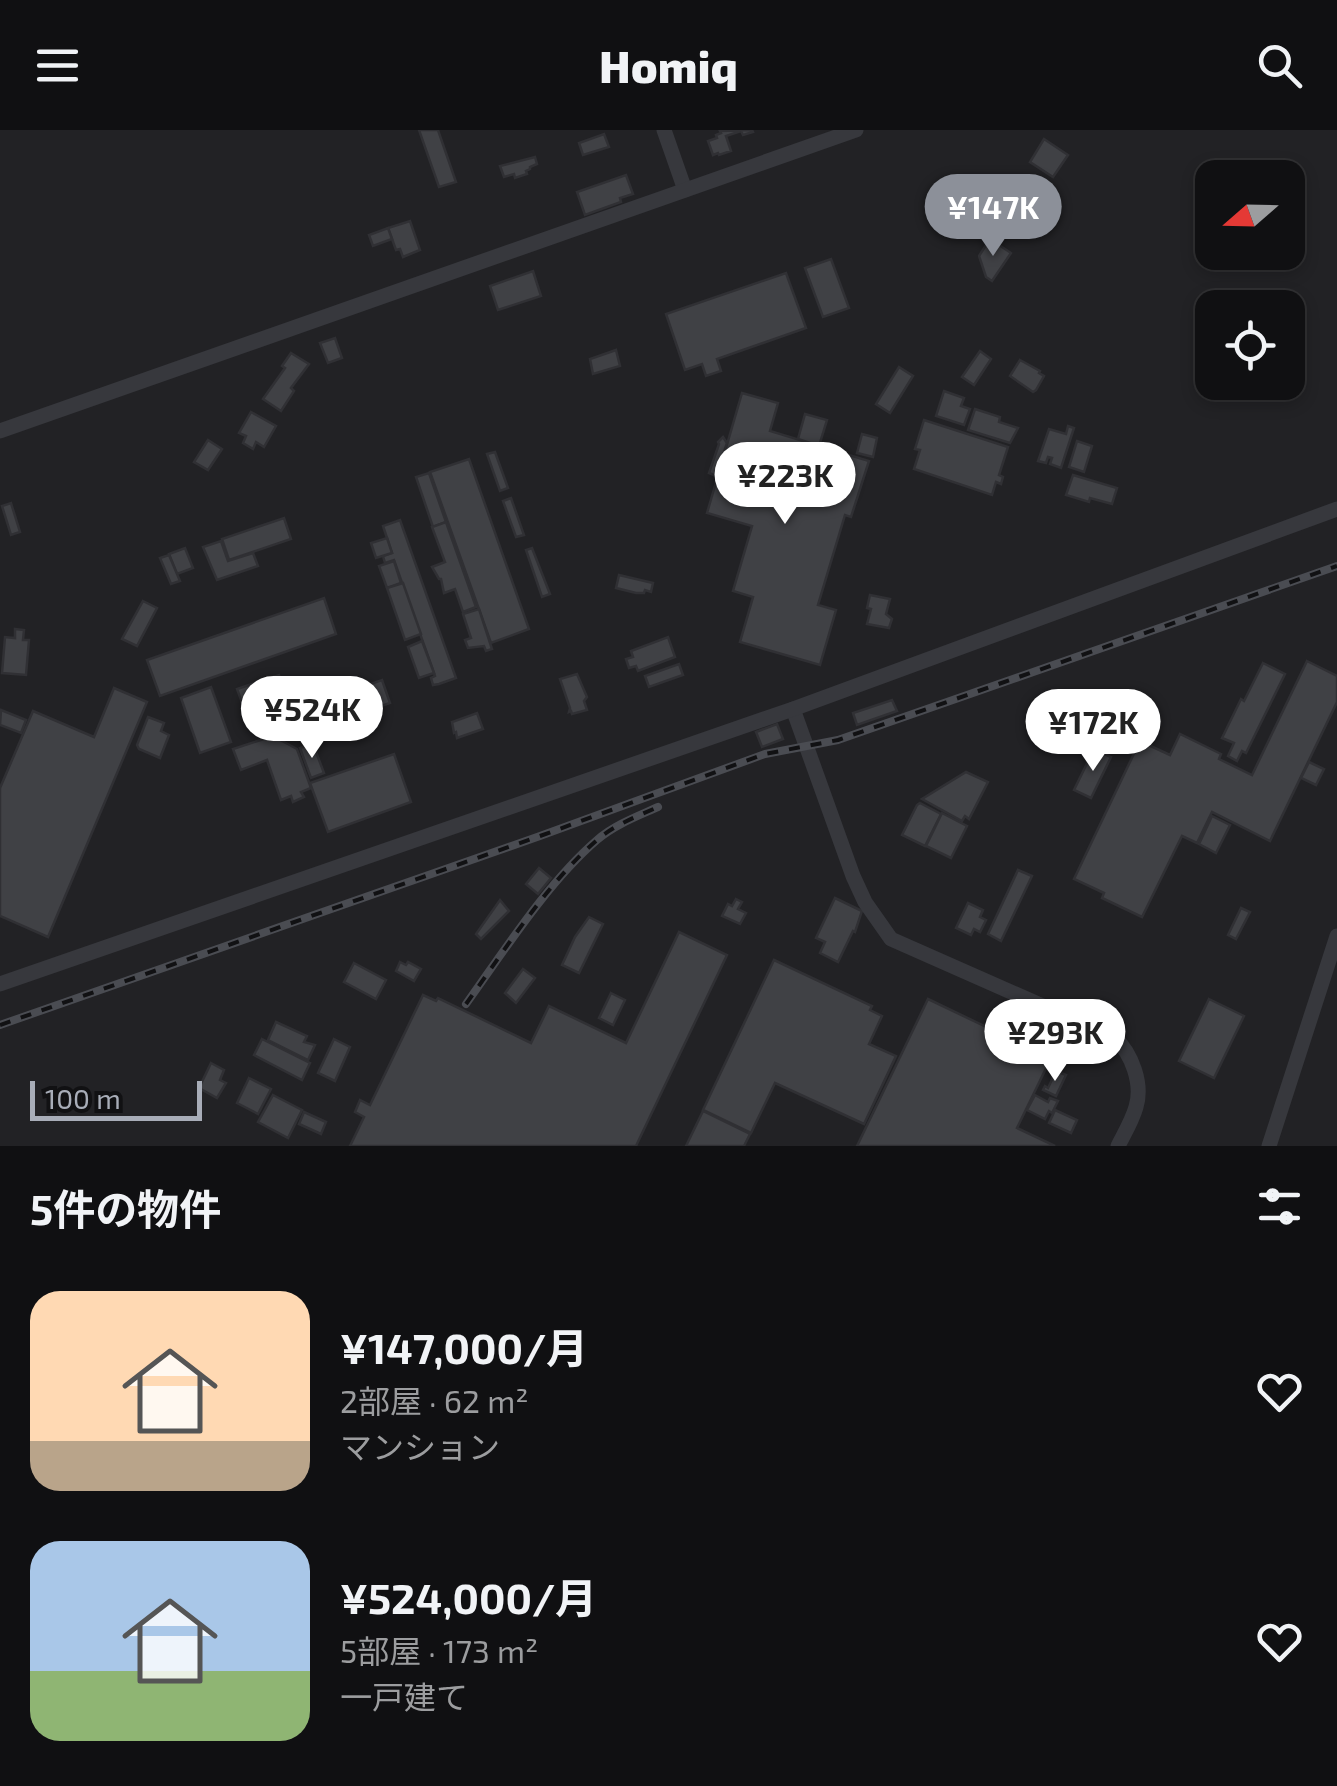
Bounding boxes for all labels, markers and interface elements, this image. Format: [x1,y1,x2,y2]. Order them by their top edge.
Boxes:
icon: menu [30,38,85,93]
text: Homiq [599,38,738,92]
icon: search [1252,38,1307,93]
north arrow [1195,160,1305,270]
map controls [1195,160,1305,400]
pin: ¥147K [923,174,1063,259]
text: ¥147K [947,187,1039,225]
button: locate [1195,290,1305,400]
pin: ¥223K [715,442,855,527]
text: ¥223K [737,455,833,493]
pin: ¥524K [242,676,382,761]
text: ¥524K [263,689,361,727]
pin: ¥172K [1023,689,1163,774]
text: ¥172K [1048,702,1138,740]
pin: ¥293K [985,999,1125,1084]
text: ¥293K [1006,1012,1104,1050]
scale bar [30,1076,202,1120]
text: 100 m [45,1081,121,1115]
icon: filters [1252,1179,1307,1234]
text: 5件の物件 [30,1183,221,1233]
text: ¥147,000/月 [340,1322,588,1372]
icon: home [110,1331,230,1451]
icon: heart [1252,1364,1307,1419]
text: 2部屋 · 62 m² [340,1381,529,1419]
text: マンション [340,1427,500,1465]
text: ¥524,000/月 [340,1572,597,1622]
icon: home [110,1581,230,1701]
icon: heart [1252,1614,1307,1669]
text: 5部屋 · 173 m² [340,1631,538,1669]
text: 一戸建て [340,1677,468,1715]

